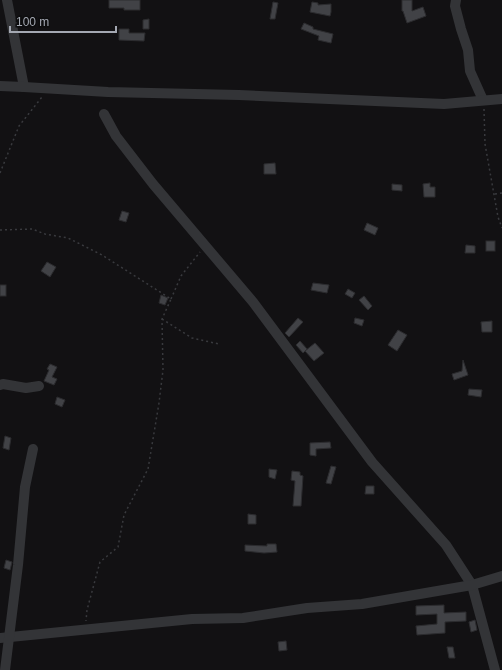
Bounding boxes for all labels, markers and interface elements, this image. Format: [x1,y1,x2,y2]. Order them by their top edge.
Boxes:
scale bar [10,8,116,34]
text: 100 m [16,15,49,29]

